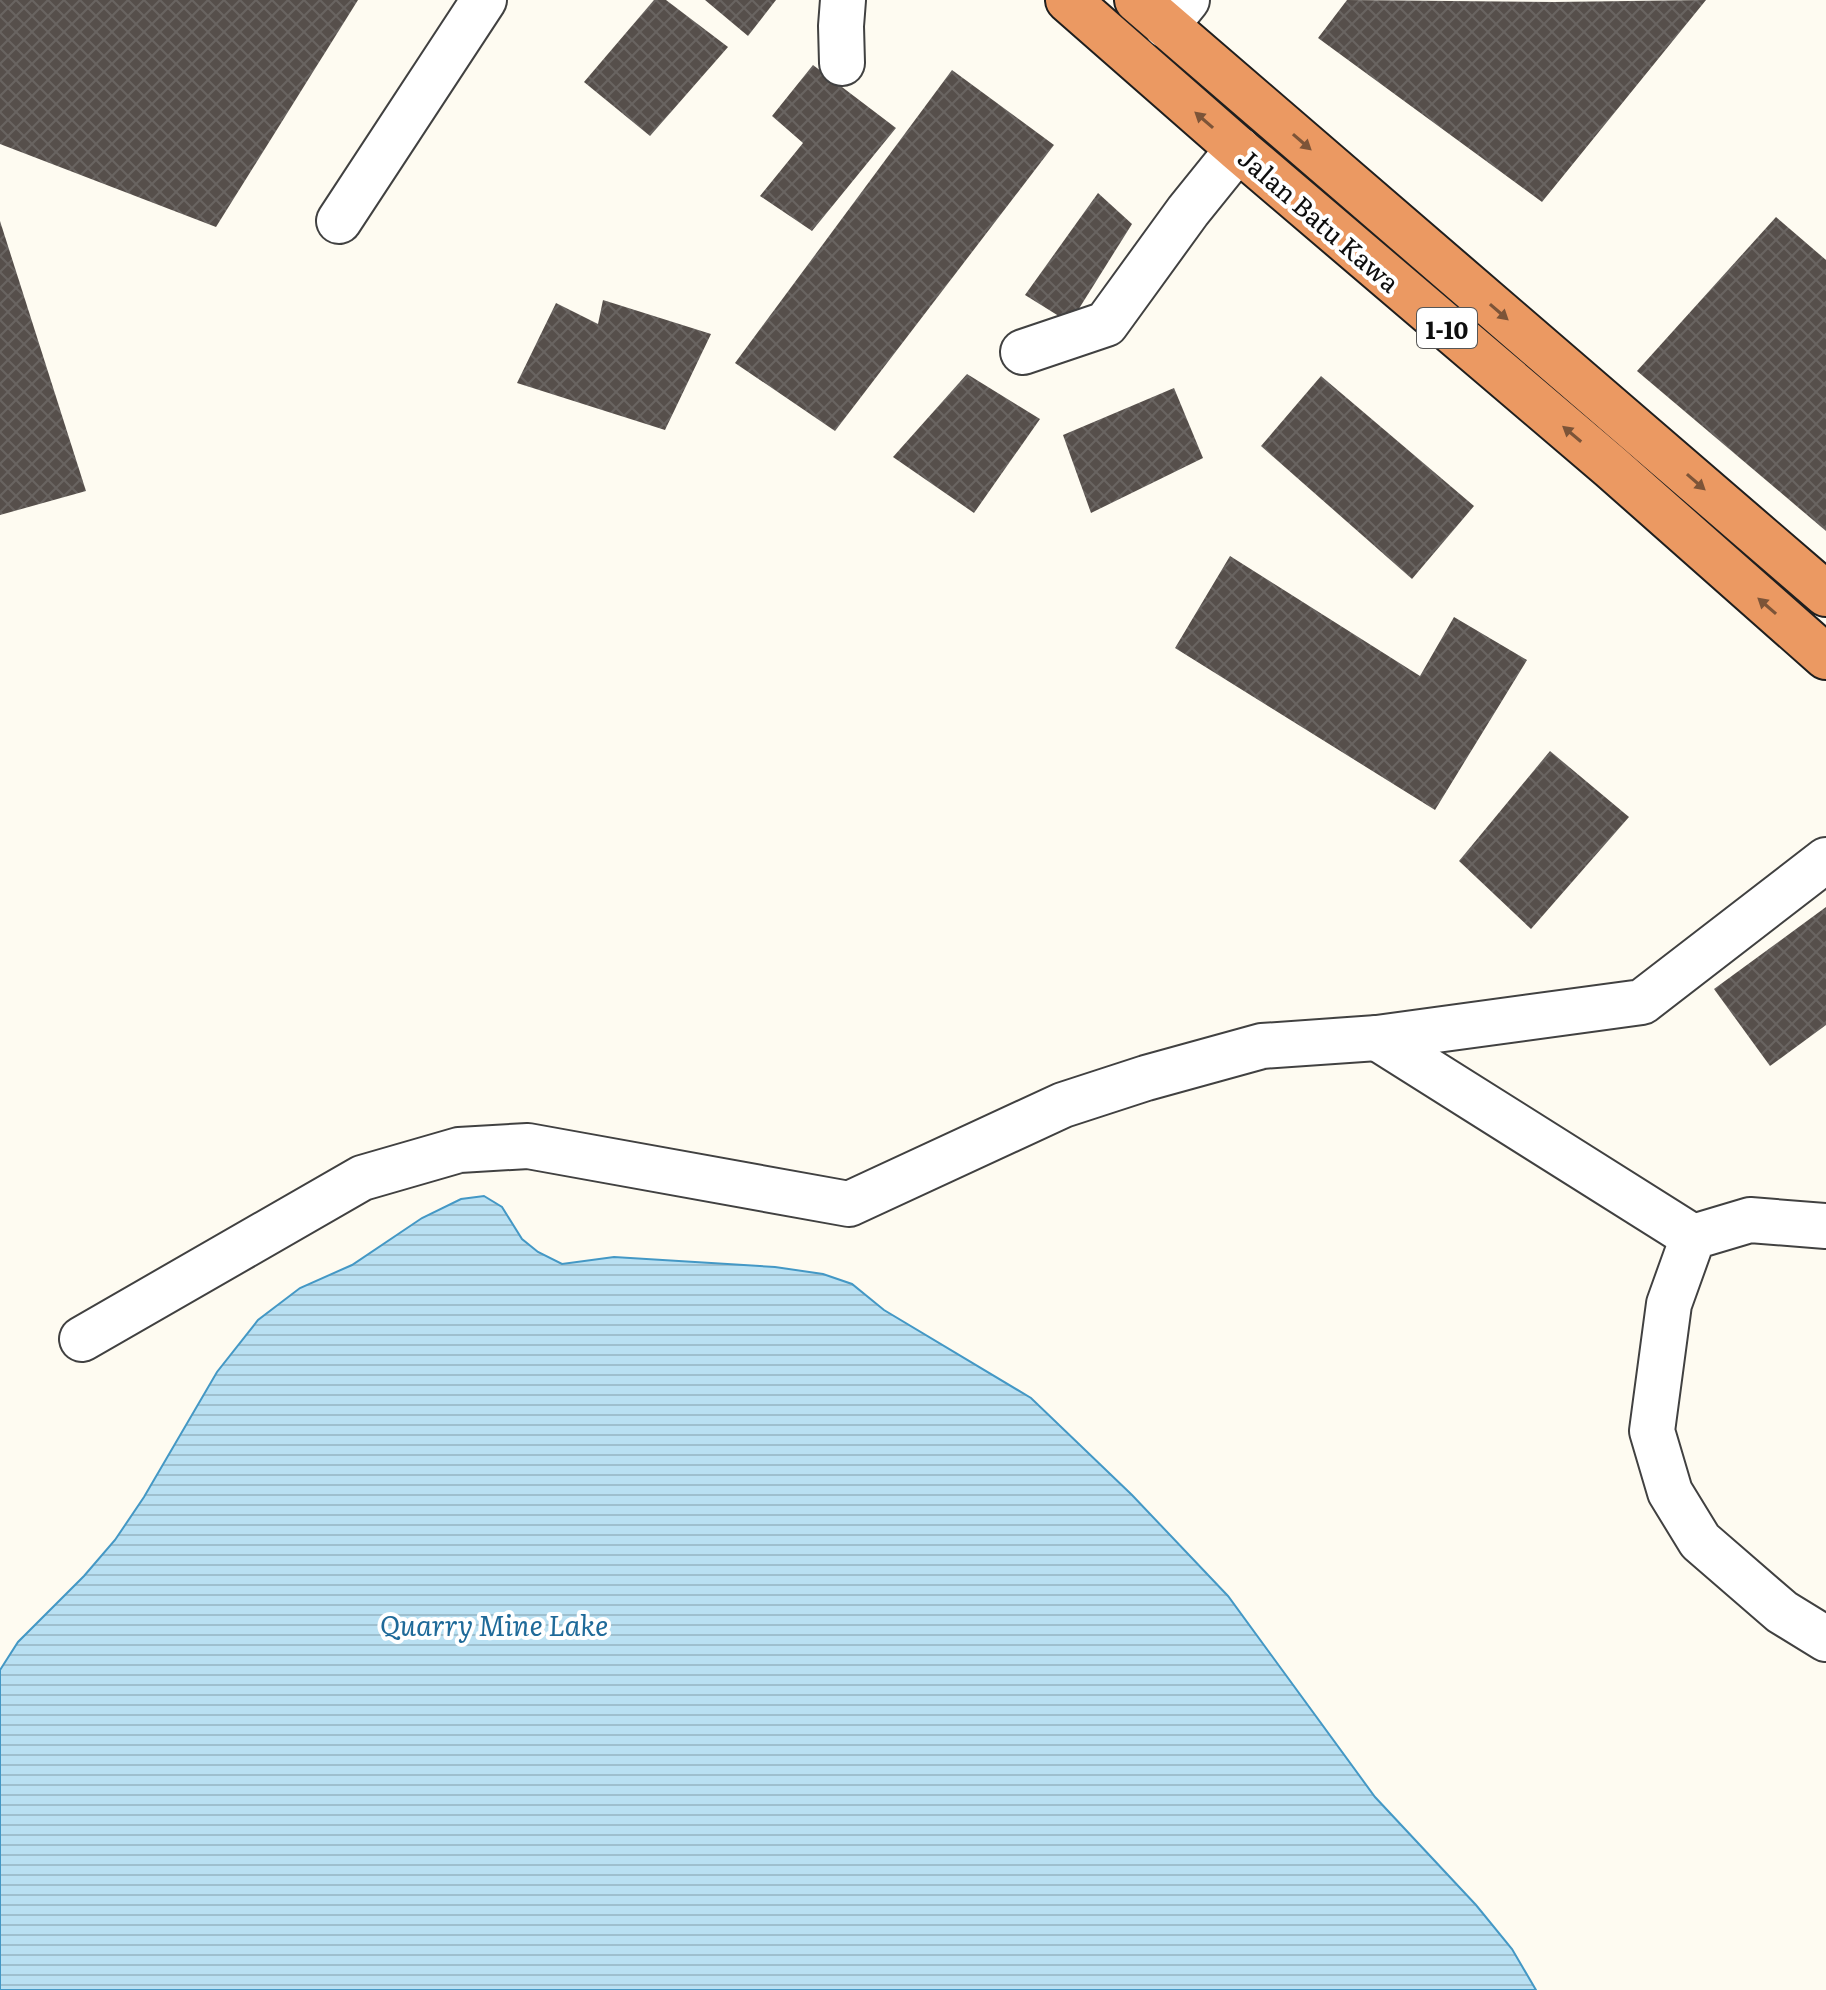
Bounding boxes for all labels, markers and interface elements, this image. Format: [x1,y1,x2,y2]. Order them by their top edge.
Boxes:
one-way arrow [1195,111,1214,129]
one-way arrow [1292,133,1312,151]
street label: Jalan Batu Kawa [1231,138,1409,300]
one-way arrow [1489,303,1509,320]
road number: 1-10 [1417,308,1477,348]
one-way arrow [1562,426,1582,443]
one-way arrow [1685,473,1705,490]
one-way arrow [1757,598,1777,615]
water label: Quarry Mine Lake [380,1603,608,1645]

